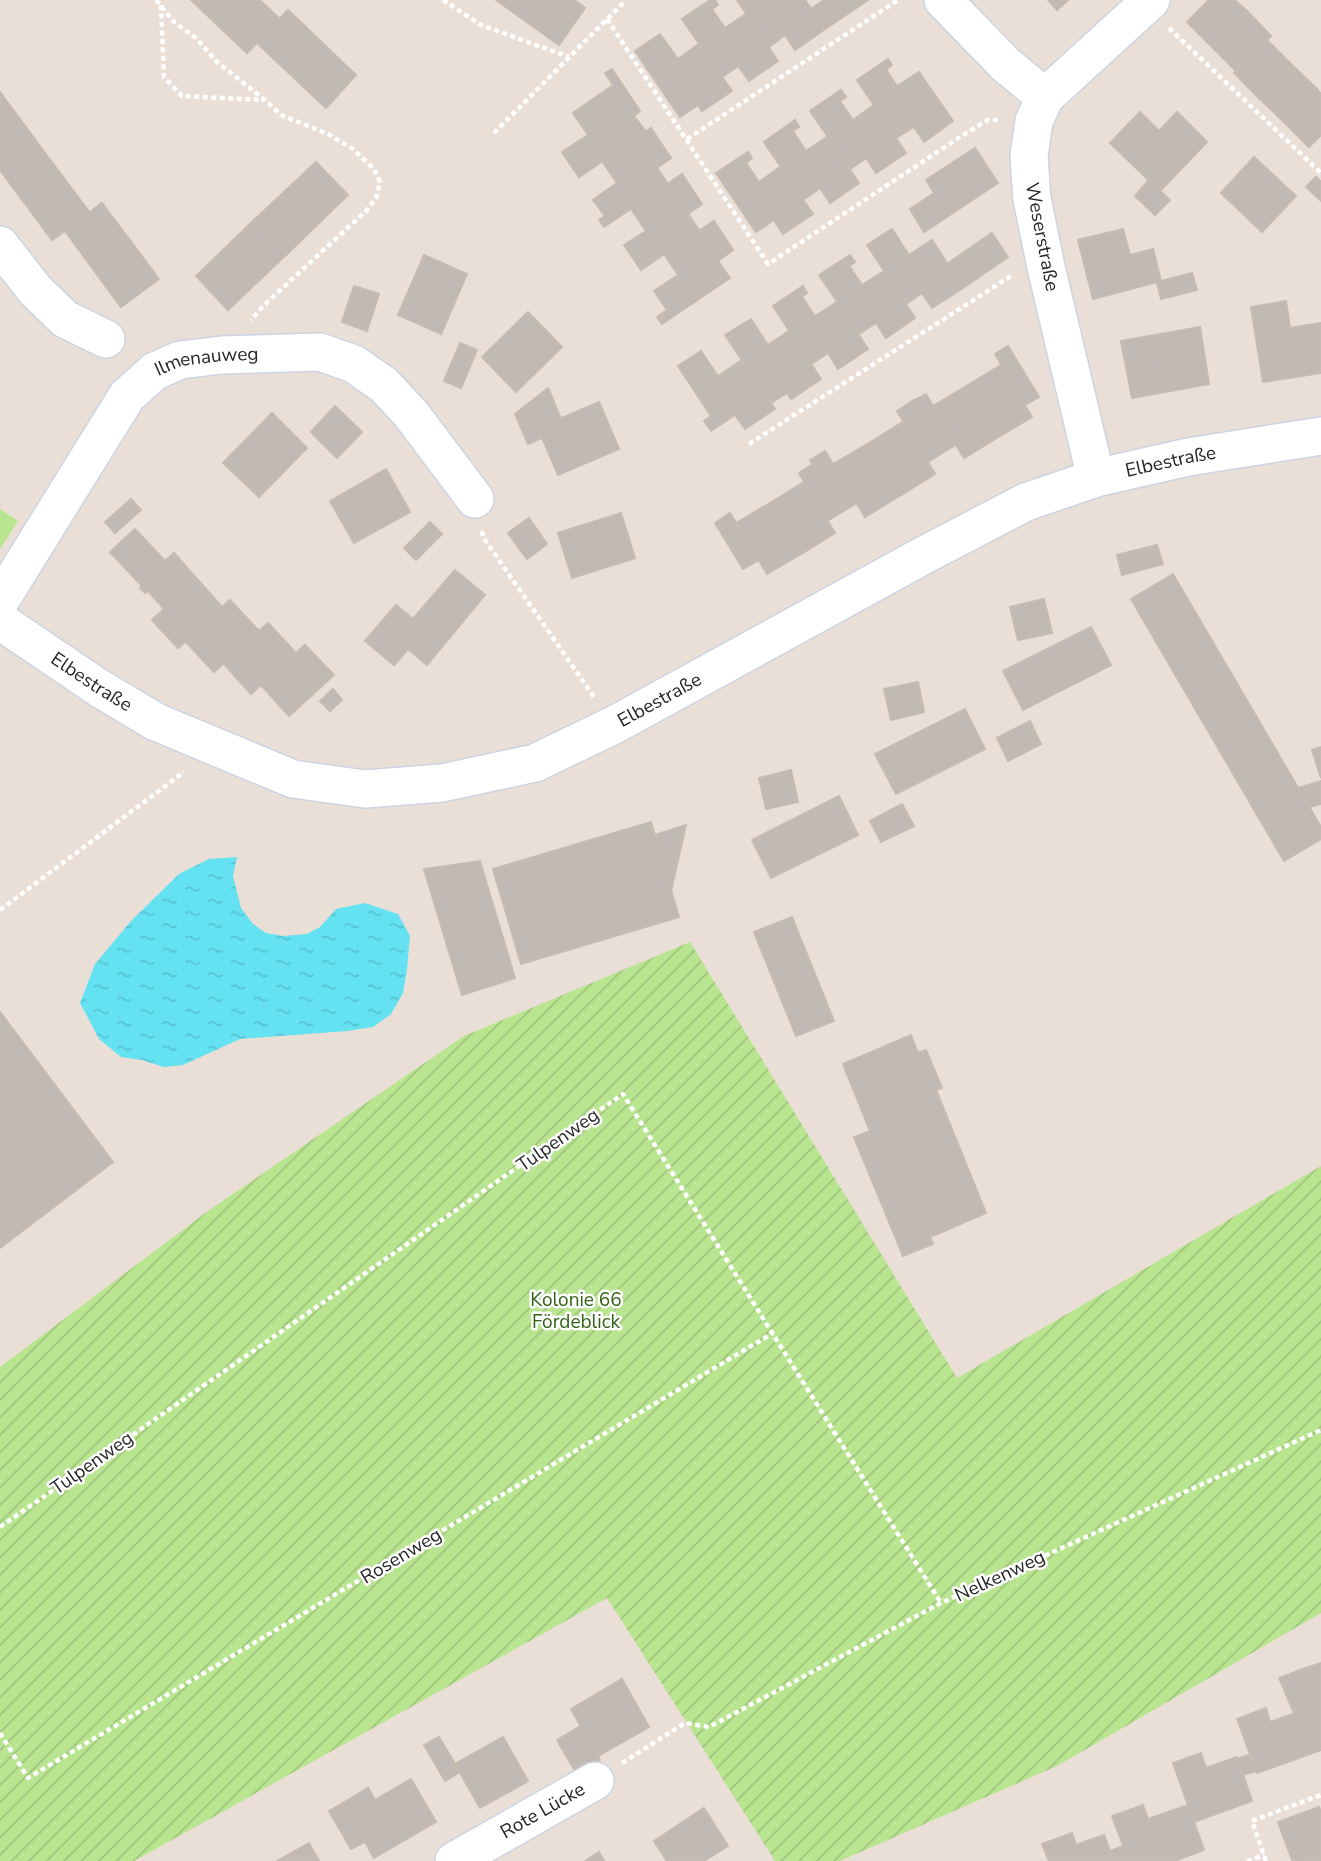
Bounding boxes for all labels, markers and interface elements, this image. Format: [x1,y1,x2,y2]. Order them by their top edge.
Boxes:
street label: Weserstraße [1019,180,1065,294]
street label: Ilmenauweg [150,341,259,383]
street label: Elbestraße [1123,440,1218,484]
street label: Elbestraße [46,646,137,718]
street label: Elbestraße [613,666,706,734]
street label: Tulpenweg [512,1102,604,1178]
park label: Kolonie 66 Fördeblick [530,1287,622,1335]
street label: Tulpenweg [46,1425,138,1501]
street label: Rosenweg [356,1522,446,1590]
street label: Nelkenweg [951,1544,1049,1608]
street label: Rote Lücke [496,1776,590,1845]

